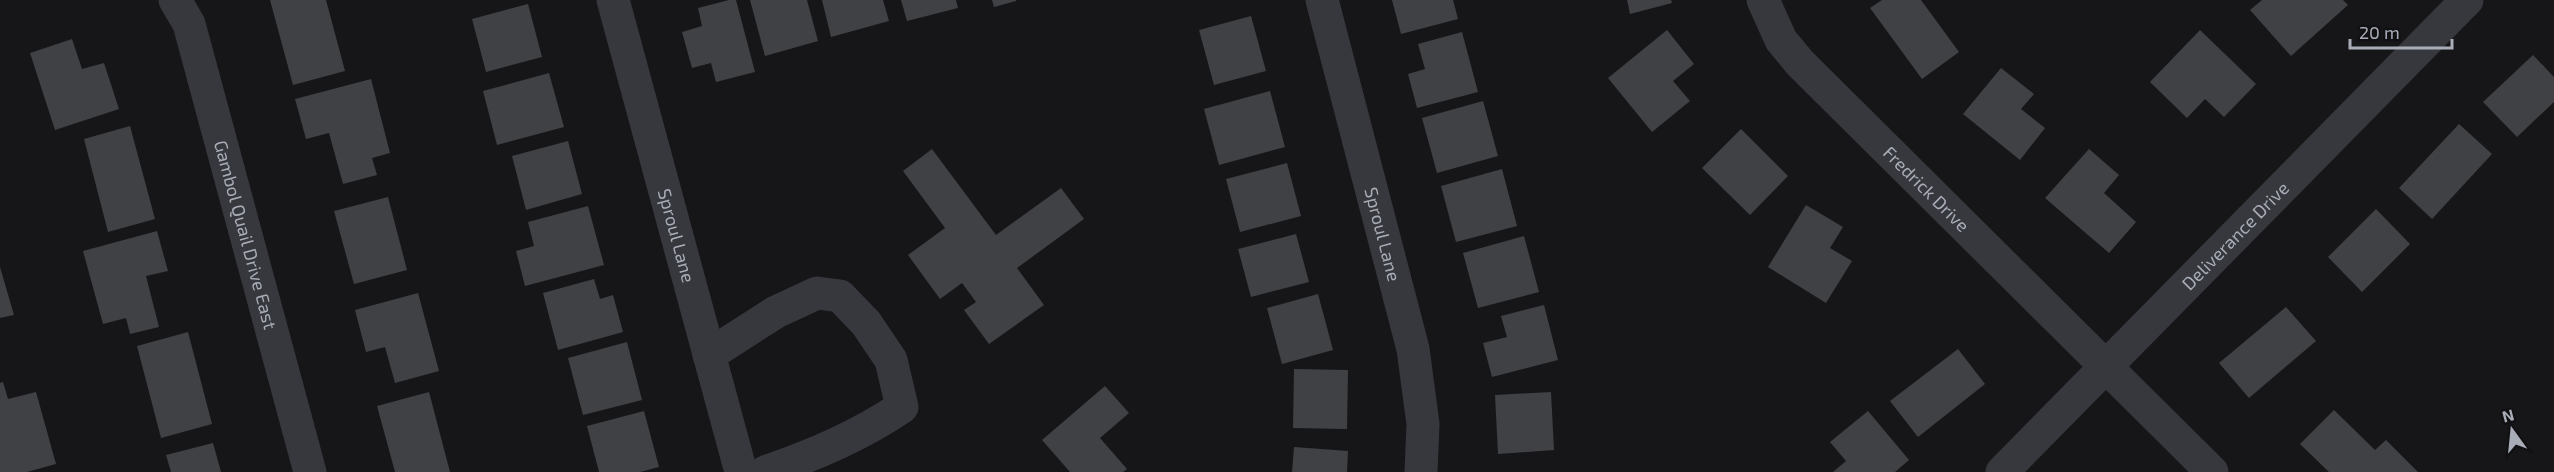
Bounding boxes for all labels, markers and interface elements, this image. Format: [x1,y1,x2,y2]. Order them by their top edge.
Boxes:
scale bar [2350,12,2452,50]
text: 20 m [2359,21,2400,43]
street label: Gambol Quail Drive East [210,138,282,332]
street label: Fredrick Drive [1879,141,1974,236]
street label: Deliverance Drive [2177,177,2293,294]
street label: Sproul Lane [1360,185,1406,284]
street label: Sproul Lane [654,186,700,285]
north arrow [2482,400,2542,460]
text: N [2500,404,2516,426]

